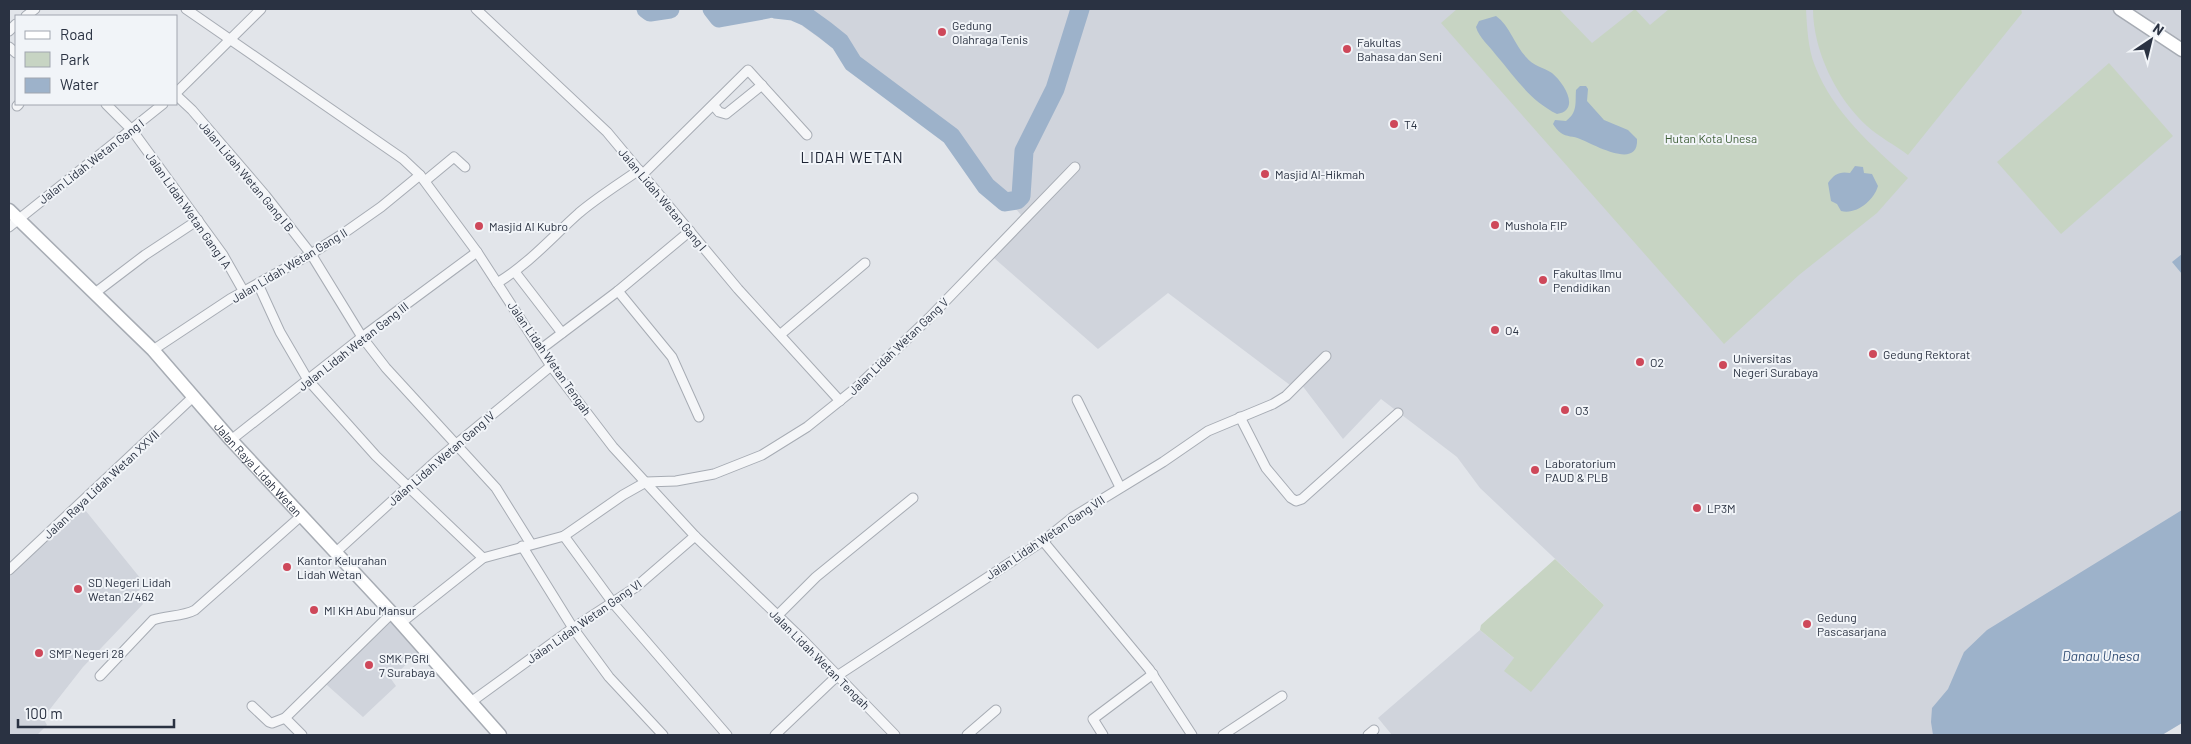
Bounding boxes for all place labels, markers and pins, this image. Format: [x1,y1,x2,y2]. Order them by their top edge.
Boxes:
place label: Gedung Olahraga Tenis [952,18,1028,46]
marker: Gedung Olahraga Tenis [936,26,948,38]
place label: Fakultas Bahasa dan Seni [1357,35,1442,63]
marker: Fakultas Bahasa dan Seni [1341,43,1353,55]
place label: T4 [1404,117,1417,131]
marker: T4 [1388,118,1400,130]
place label: Masjid Al-Hikmah [1275,167,1365,181]
marker: Masjid Al-Hikmah [1259,168,1271,180]
place label: Mushola FIP [1505,218,1567,232]
place label: Masjid Al Kubro [489,219,568,233]
marker: Mushola FIP [1489,219,1501,231]
marker: Masjid Al Kubro [473,220,485,232]
place label: Fakultas Ilmu Pendidikan [1553,266,1622,294]
marker: Fakultas Ilmu Pendidikan [1537,274,1549,286]
place label: O4 [1505,323,1519,337]
marker: O4 [1489,324,1501,336]
place label: Gedung Rektorat [1883,347,1970,361]
marker: Gedung Rektorat [1867,348,1879,360]
place label: Universitas Negeri Surabaya [1733,351,1818,379]
place label: O2 [1650,355,1664,369]
marker: O2 [1634,356,1646,368]
marker: Universitas Negeri Surabaya [1717,359,1729,371]
place label: O3 [1575,403,1589,417]
marker: O3 [1559,404,1571,416]
place label: Laboratorium PAUD & PLB [1545,456,1616,484]
marker: Laboratorium PAUD & PLB [1529,464,1541,476]
place label: LP3M [1707,501,1736,515]
marker: LP3M [1691,502,1703,514]
place label: Kantor Kelurahan Lidah Wetan [297,553,387,581]
marker: Kantor Kelurahan Lidah Wetan [281,561,293,573]
place label: SD Negeri Lidah Wetan 2/462 [88,575,171,603]
marker: SD Negeri Lidah Wetan 2/462 [72,583,84,595]
place label: MI KH Abu Mansur [324,603,417,617]
marker: MI KH Abu Mansur [308,604,320,616]
place label: Gedung Pascasarjana [1817,610,1886,638]
marker: Gedung Pascasarjana [1801,618,1813,630]
place label: SMP Negeri 28 [49,646,124,660]
marker: SMP Negeri 28 [33,647,45,659]
place label: SMK PGRI 7 Surabaya [379,651,435,679]
marker: SMK PGRI 7 Surabaya [363,659,375,671]

